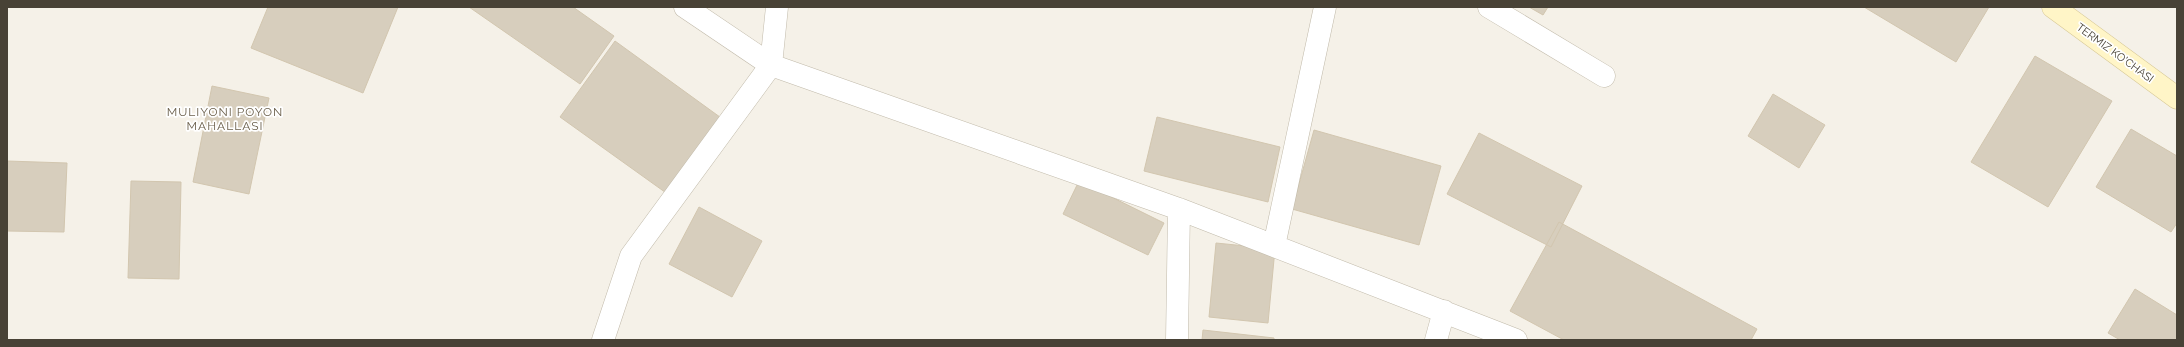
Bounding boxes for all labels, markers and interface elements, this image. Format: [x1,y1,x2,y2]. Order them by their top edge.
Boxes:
street label: TERMIZ KO'CHASI [2074,21,2156,85]
district label: MULIYONI POYON MAHALLASI [167,105,283,133]

